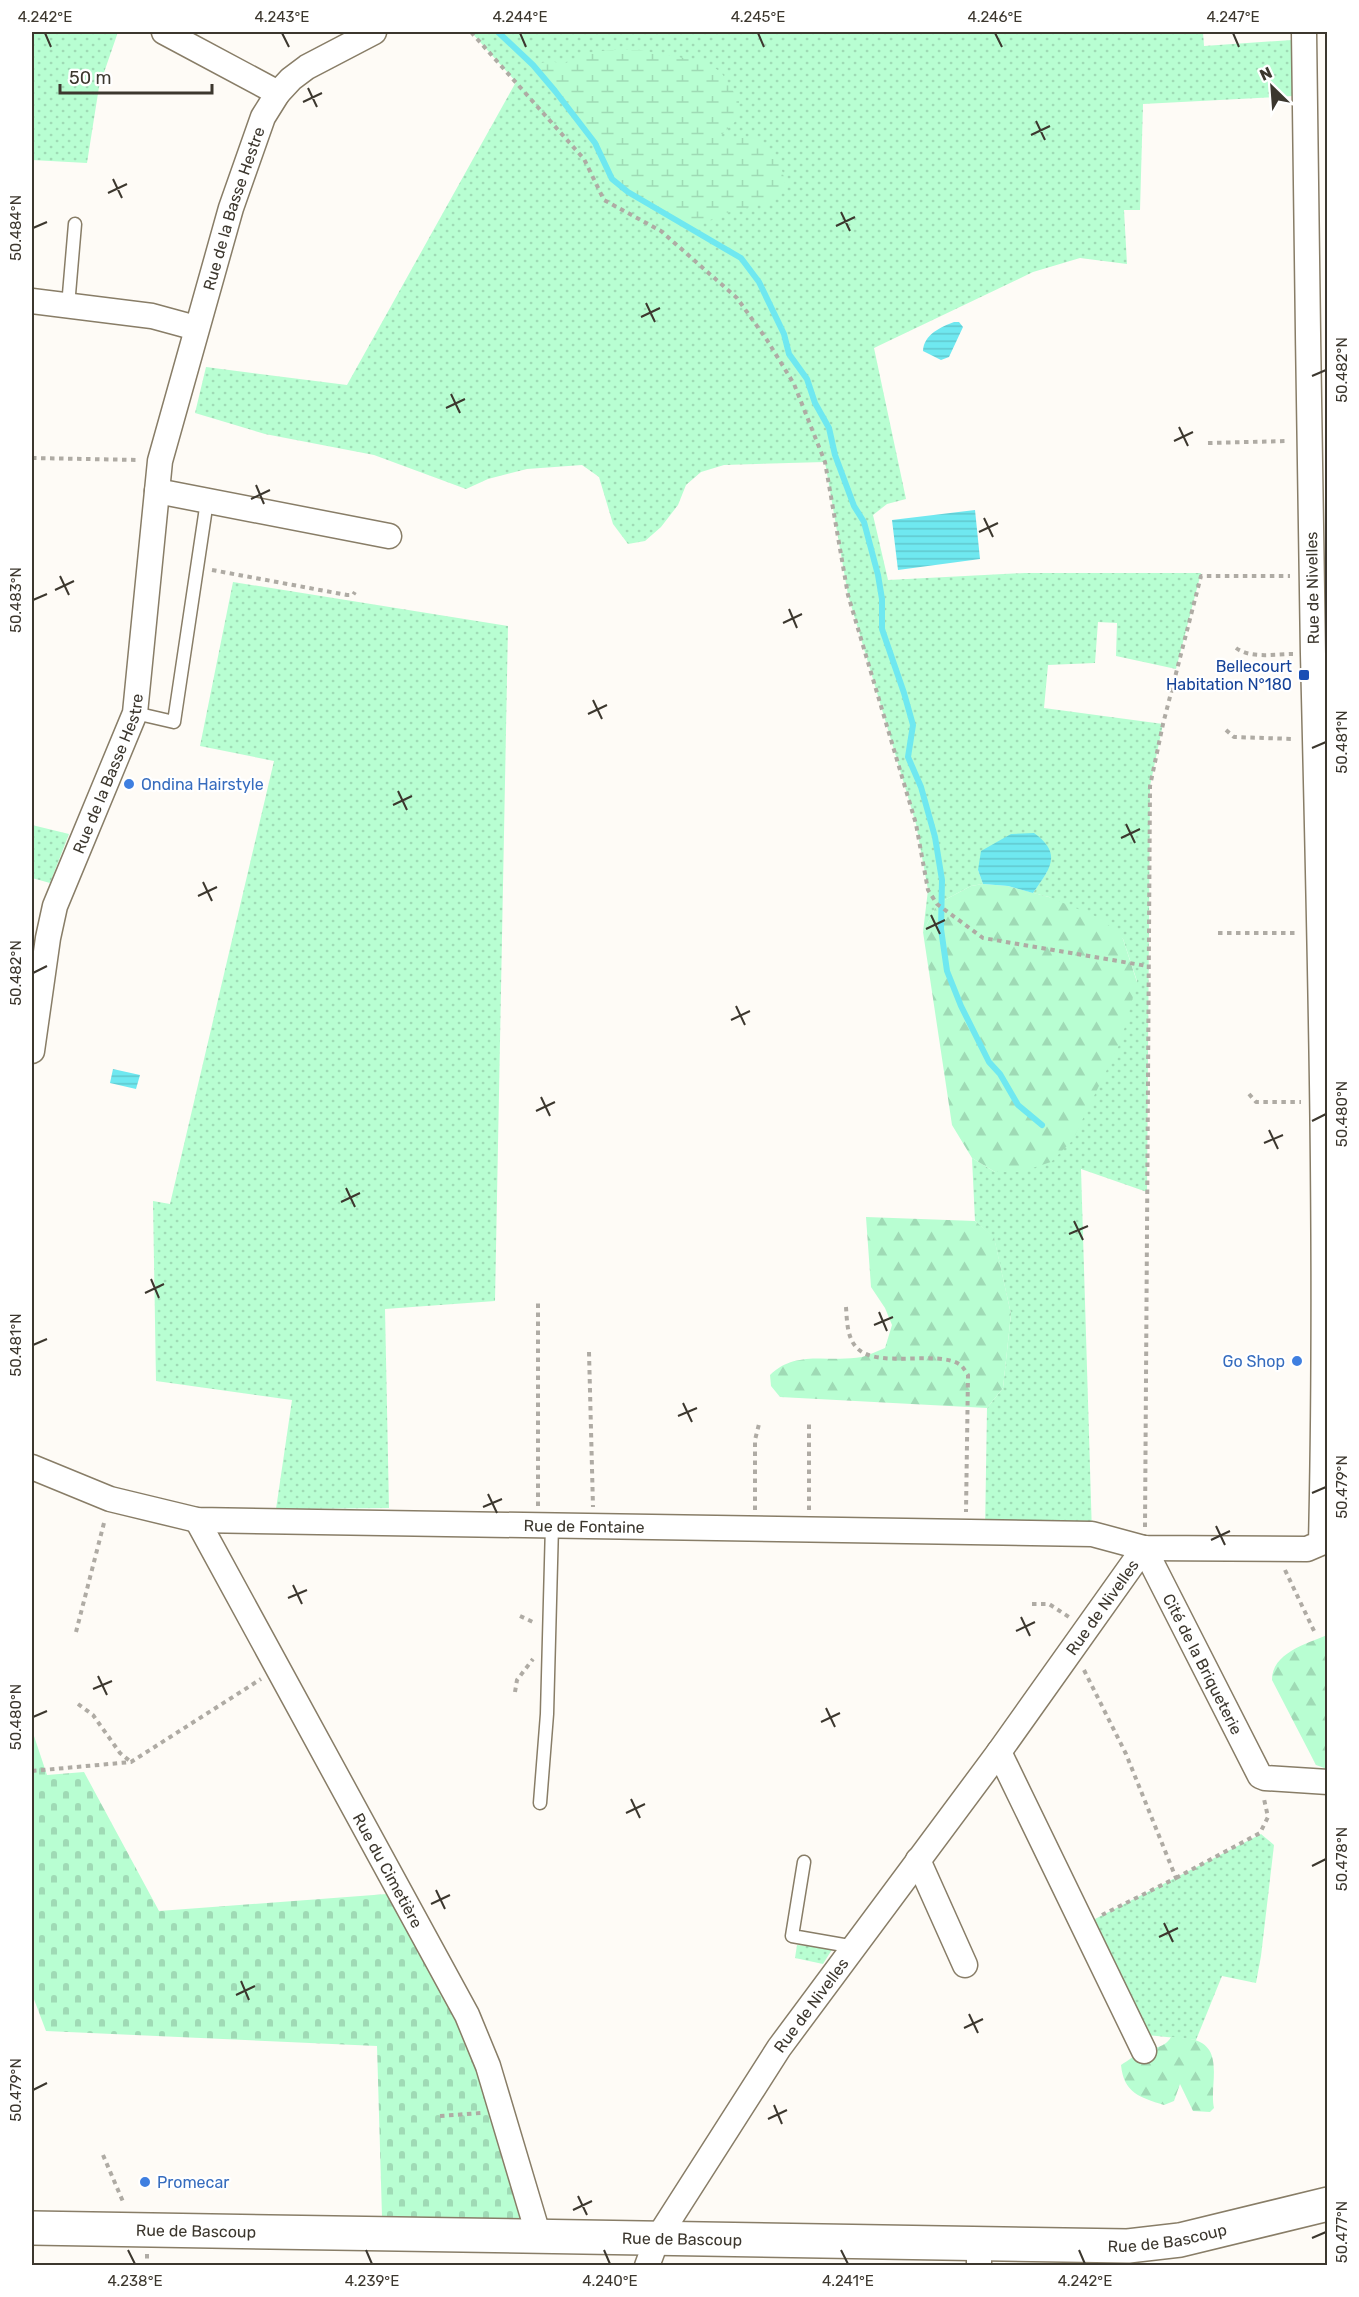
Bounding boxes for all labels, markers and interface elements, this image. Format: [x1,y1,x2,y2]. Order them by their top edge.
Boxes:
text: 4.242°E [18,8,72,26]
text: 4.243°E [255,8,309,26]
text: 4.244°E [492,8,548,26]
text: 4.245°E [731,8,785,26]
text: 4.246°E [968,8,1022,26]
text: 4.247°E [1206,8,1260,26]
scale bar [60,57,212,95]
north arrow [1242,57,1302,117]
text: N [1257,63,1275,85]
text: 50 m [69,67,112,89]
street label: Rue de la Basse Hestre [199,124,269,293]
text: 50.484°N [7,195,25,261]
text: 50.482°N [1333,337,1351,403]
street label: Rue de Nivelles [1302,531,1323,645]
text: 50.483°N [7,567,25,633]
place label: Bellecourt Habitation N°180 [1166,657,1292,694]
marker: Bellecourt Habitation N°180 [1297,668,1311,682]
street label: Rue de la Basse Hestre [69,693,147,856]
text: 50.481°N [1333,710,1351,774]
place label: Ondina Hairstyle [141,775,264,794]
marker: Ondina Hairstyle [122,777,136,791]
text: 50.482°N [7,940,25,1006]
text: 50.480°N [1333,1081,1351,1147]
text: 50.481°N [7,1313,25,1377]
place label: Go Shop [1223,1352,1285,1371]
marker: Go Shop [1290,1354,1304,1368]
text: 50.479°N [1333,1455,1351,1519]
street label: Rue de Fontaine [523,1516,645,1537]
street label: Rue de Nivelles [1062,1556,1143,1659]
street label: Cité de la Briqueterie [1159,1590,1246,1738]
text: 50.480°N [7,1684,25,1750]
street label: Rue du Cimetière [349,1810,427,1931]
text: 50.478°N [1333,1827,1351,1891]
street label: Rue de Nivelles [770,1954,853,2056]
text: 50.479°N [7,2058,25,2122]
place label: Promecar [157,2173,229,2192]
marker: Promecar [138,2175,152,2189]
text: 50.477°N [1333,2201,1351,2263]
street label: Rue de Bascoup [1108,2220,1229,2256]
street label: Rue de Bascoup [136,2221,256,2242]
street label: Rue de Bascoup [622,2229,742,2250]
text: 4.238°E [107,2272,163,2290]
text: 4.239°E [345,2272,399,2290]
text: 4.240°E [582,2272,638,2290]
text: 4.241°E [822,2272,874,2290]
text: 4.242°E [1058,2272,1112,2290]

